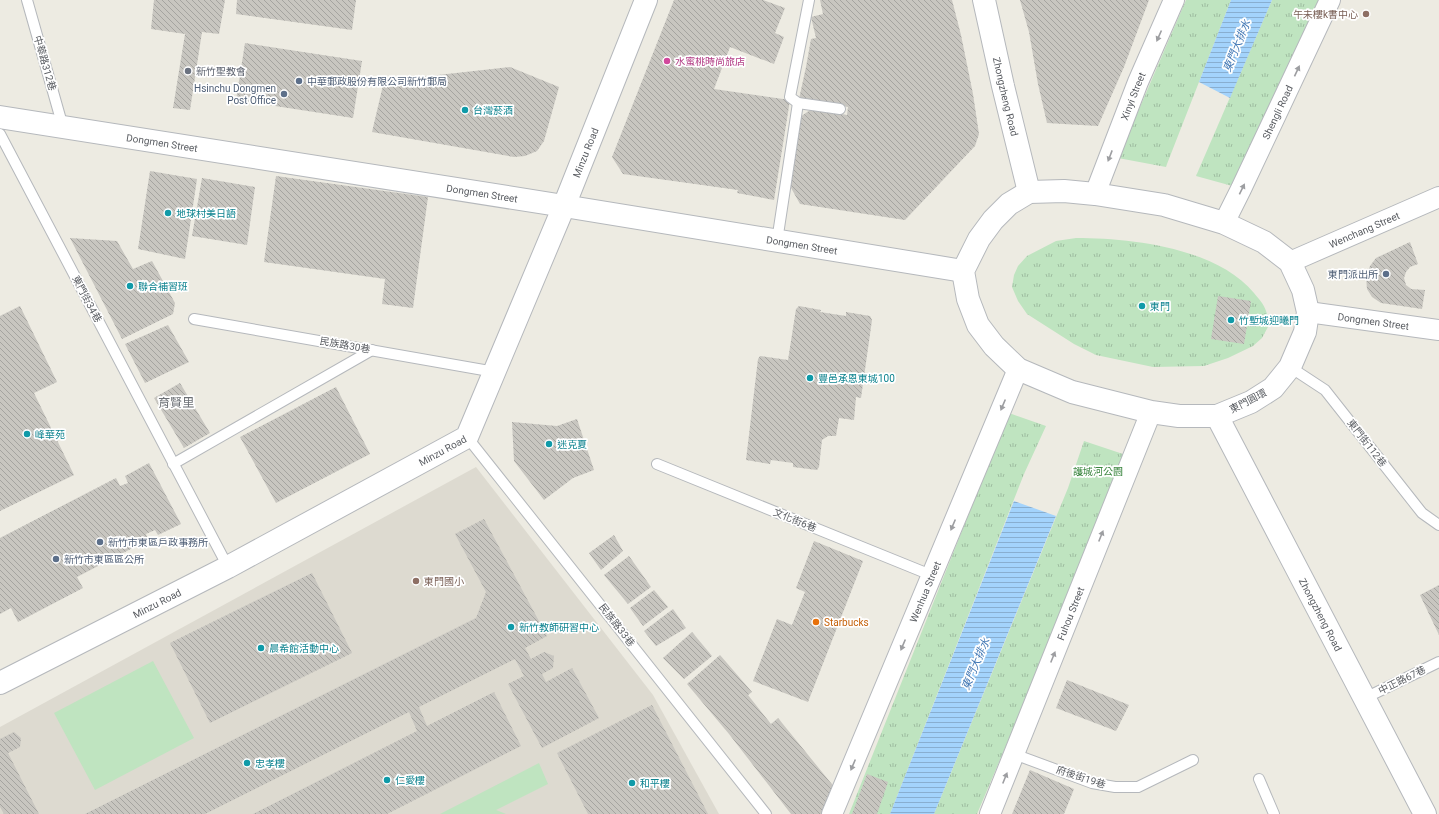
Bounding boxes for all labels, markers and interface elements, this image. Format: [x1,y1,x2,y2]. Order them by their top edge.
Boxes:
place label: 午未樓k書中心 [1293,9,1358,20]
marker: 午未樓k書中心 [1361,9,1371,19]
water label: 東門大排水 [1221,17,1254,74]
one-way arrow [1155,30,1161,42]
street label: 中華路312巷 [32,34,58,92]
marker: 水蜜桃時尚旅店 [662,56,672,66]
place label: 水蜜桃時尚旅店 [675,56,745,67]
street label: Zhongzheng Road [991,56,1021,137]
one-way arrow [1294,65,1300,77]
marker: 新竹聖教會 [183,66,193,76]
place label: 新竹聖教會 [196,66,246,77]
street label: Xinyi Street [1118,70,1147,121]
marker: 中華郵政股份有限公司新竹郵局 [294,76,304,86]
place label: 中華郵政股份有限公司新竹郵局 [307,76,447,87]
place label: Hsinchu Dongmen Post Office [194,83,276,106]
street label: Shengli Road [1260,83,1295,141]
marker: Hsinchu Dongmen Post Office [279,89,289,99]
marker: 台灣菸酒 [460,105,470,115]
place label: 台灣菸酒 [473,105,513,116]
street label: Minzu Road [570,126,600,179]
street label: Dongmen Street [126,132,198,154]
one-way arrow [1106,150,1112,162]
street label: Dongmen Street [446,182,518,204]
one-way arrow [1238,183,1245,194]
marker: 地球村美日語 [163,208,173,218]
place label: 地球村美日語 [176,208,236,219]
street label: Wenchang Street [1327,209,1401,250]
street label: Dongmen Street [765,234,838,256]
place label: 東門派出所 [1328,269,1378,280]
marker: 東門派出所 [1381,269,1391,279]
street label: 東門街34巷 [70,274,104,324]
marker: 聯合補習班 [125,281,135,291]
place label: 聯合補習班 [138,281,188,292]
marker: 東門 [1137,301,1147,311]
place label: 東門 [1150,301,1170,312]
street label: Dongmen Street [1337,311,1410,331]
marker: 竹塹城迎曦門 [1226,315,1236,325]
place label: 竹塹城迎曦門 [1239,315,1299,326]
street label: 民族路30巷 [319,335,371,355]
marker: 豐邑承恩東城100 [805,373,815,383]
place label: 豐邑承恩東城100 [818,373,895,384]
street label: 東門圓環 [1228,387,1268,415]
district label: 育賢里 [158,396,194,410]
one-way arrow [1000,400,1006,411]
street label: 東門街112巷 [1345,417,1389,469]
marker: 峰華苑 [22,429,32,439]
place label: 峰華苑 [35,429,65,440]
street label: Minzu Road [417,433,468,468]
marker: 迷克夏 [544,439,554,449]
place label: 迷克夏 [557,439,587,450]
park label: 護城河公園 [1073,466,1123,477]
street label: 文化街6巷 [772,506,818,534]
one-way arrow [950,520,956,531]
one-way arrow [1099,530,1105,542]
marker: 新竹市東區戶政事務所 [95,537,105,547]
place label: 新竹市東區戶政事務所 [108,537,208,548]
marker: 新竹市東區區公所 [51,554,61,564]
place label: 新竹市東區區公所 [64,554,144,565]
street label: Wenhua Street [907,560,943,624]
marker: 東門國小 [411,576,421,586]
place label: 東門國小 [424,576,464,587]
street label: Zhongzheng Road [1297,576,1344,653]
street label: Fuhou Street [1055,585,1086,642]
street label: Minzu Road [131,586,183,620]
street label: 民族路33巷 [597,601,637,649]
marker: Starbucks [811,617,821,627]
place label: Starbucks [824,617,869,628]
marker: 新竹教師研習中心 [506,622,516,632]
place label: 新竹教師研習中心 [519,622,599,633]
water label: 東門大排水 [959,635,993,692]
one-way arrow [900,640,906,651]
marker: 晨希館活動中心 [256,643,266,653]
place label: 晨希館活動中心 [269,643,339,654]
one-way arrow [1050,652,1056,663]
street label: 中正路67巷 [1377,664,1427,696]
marker: 忠孝樓 [242,758,252,768]
place label: 忠孝樓 [255,758,285,769]
one-way arrow [849,760,855,772]
street label: 府後街19巷 [1055,764,1107,790]
one-way arrow [1002,771,1008,783]
marker: 仁愛樓 [382,775,392,785]
place label: 仁愛樓 [395,775,425,786]
marker: 和平樓 [627,778,637,788]
place label: 和平樓 [640,778,670,789]

